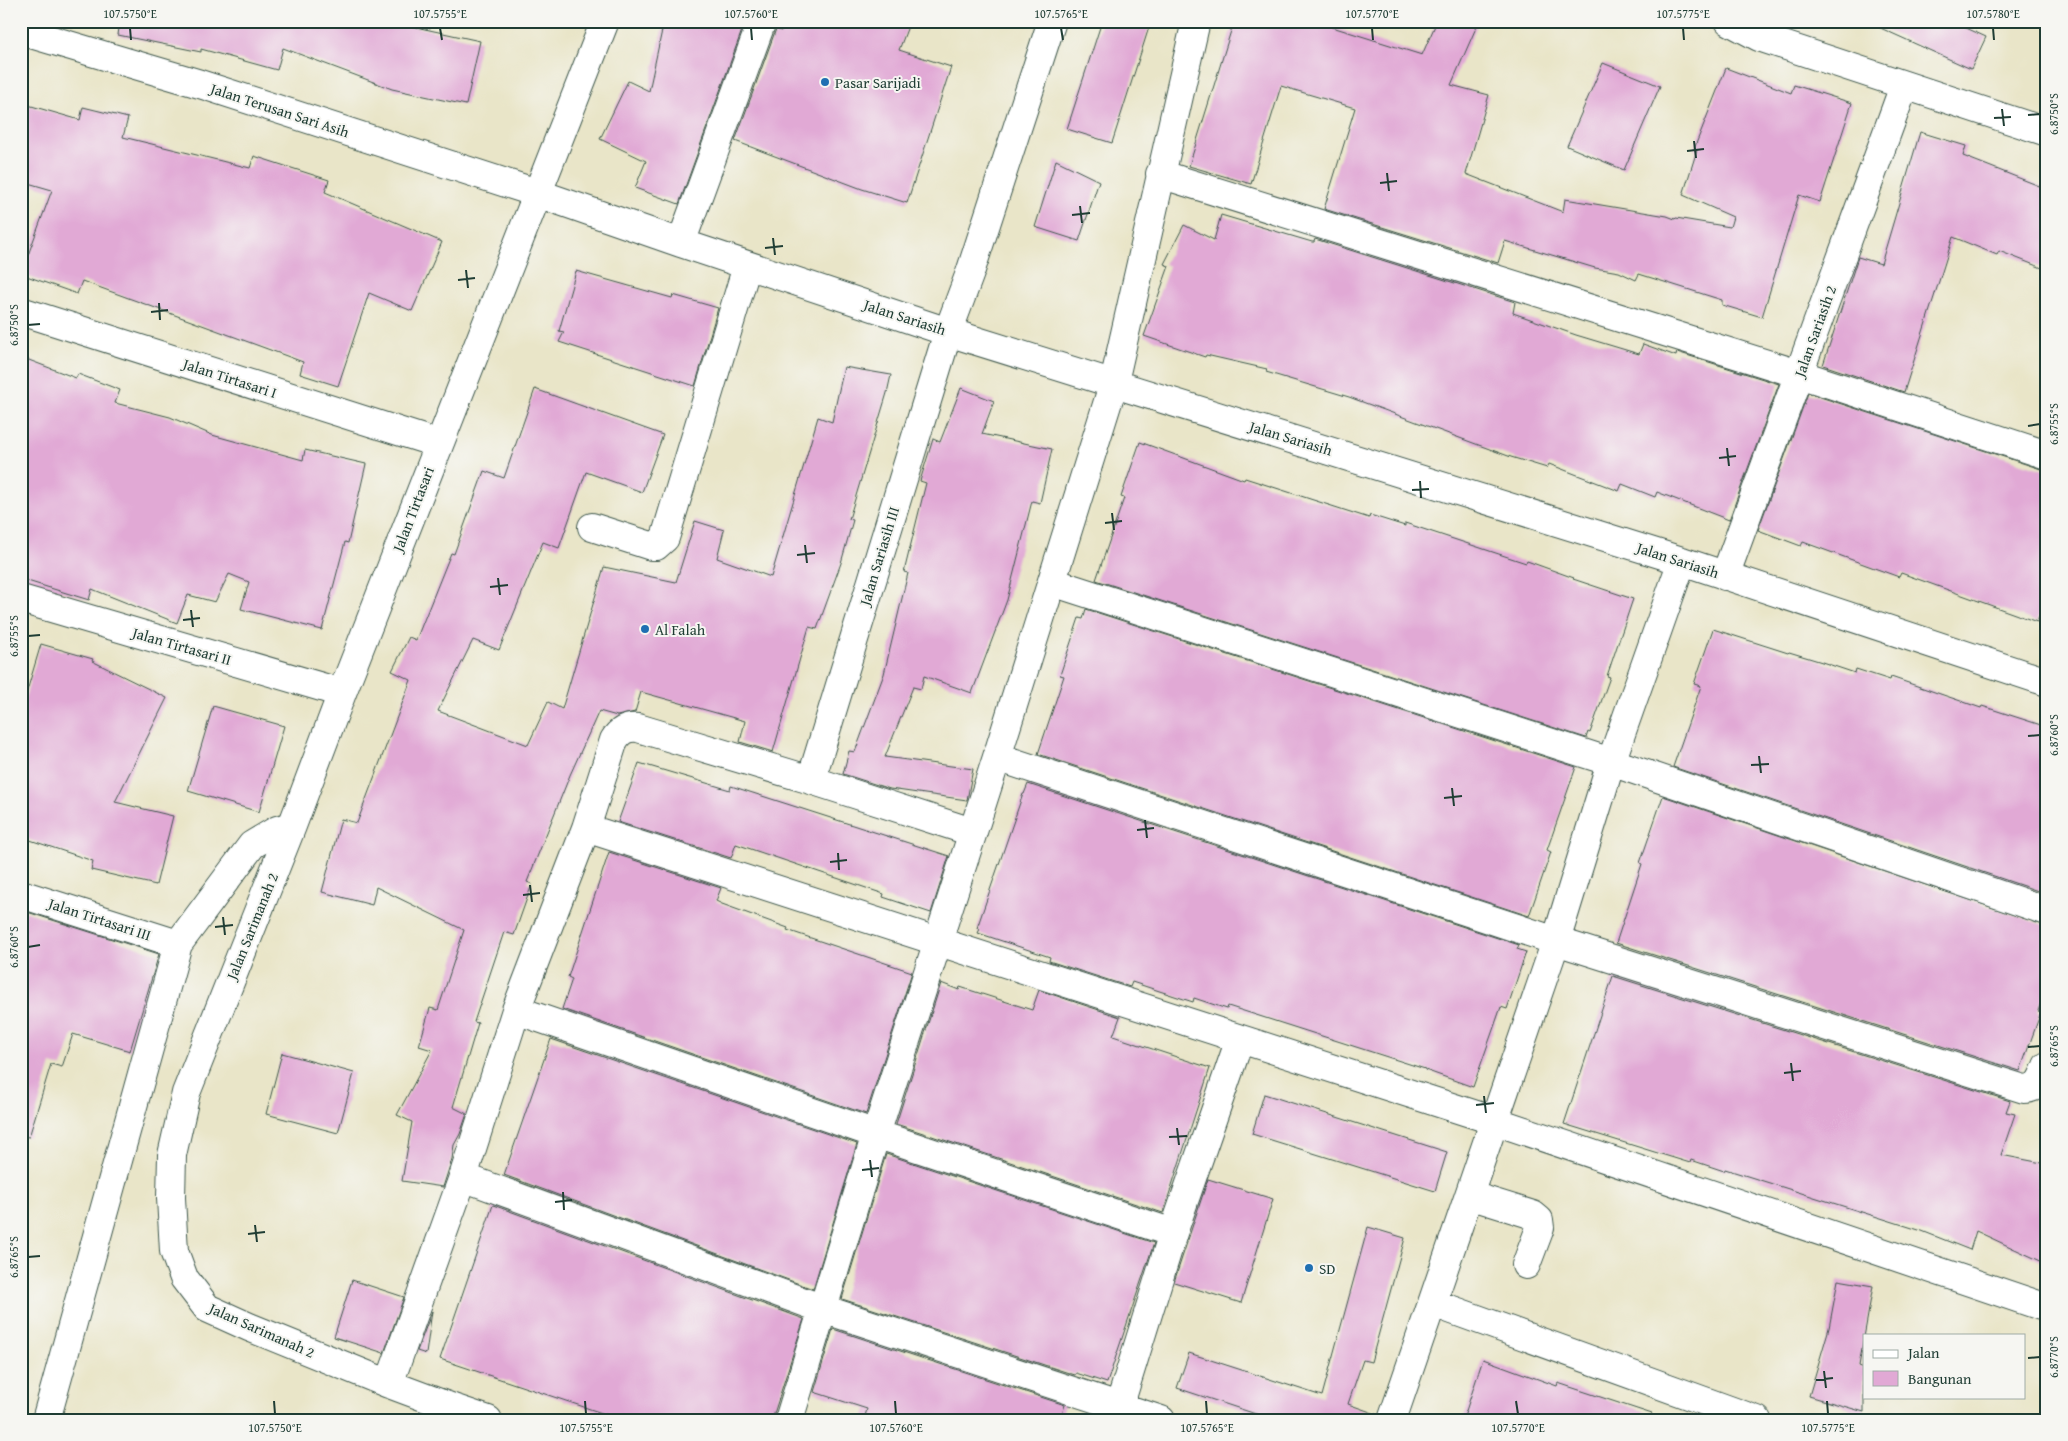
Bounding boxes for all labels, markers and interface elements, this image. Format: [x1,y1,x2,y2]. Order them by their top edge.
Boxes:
text: 107.5750°E [103,5,157,22]
text: 107.5755°E [413,5,467,22]
text: 107.5760°E [724,5,778,22]
text: 107.5765°E [1034,5,1088,22]
text: 107.5770°E [1345,5,1399,22]
text: 107.5775°E [1656,5,1710,22]
text: 107.5780°E [1966,5,2020,22]
place label: Pasar Sarijadi [835,72,921,93]
marker: Pasar Sarijadi [819,76,831,88]
street label: Jalan Terusan Sari Asih [206,77,353,142]
text: 6.8750°S [2045,93,2062,135]
street label: Jalan Sariasih 2 [1788,282,1841,382]
street label: Jalan Sariasih [859,293,949,340]
text: 6.8750°S [5,304,22,346]
street label: Jalan Tirtasari I [179,352,280,403]
text: 6.8755°S [2045,403,2062,445]
street label: Jalan Sariasih [1245,415,1335,461]
street label: Jalan Tirtasari [386,463,439,556]
street label: Jalan Sariasih III [853,504,904,610]
street label: Jalan Sariasih [1632,536,1722,583]
text: 6.8755°S [5,615,22,657]
place label: Al Falah [655,619,706,640]
street label: Jalan Tirtasari II [128,621,234,670]
marker: Al Falah [639,623,651,635]
text: 6.8760°S [2045,714,2062,756]
street label: Jalan Sarimanah 2 [220,869,283,984]
street label: Jalan Tirtasari III [44,892,154,945]
text: 6.8760°S [5,926,22,968]
text: 6.8765°S [2045,1025,2062,1067]
text: 6.8765°S [5,1236,22,1278]
place label: SD [1319,1258,1335,1279]
marker: SD [1303,1262,1315,1274]
street label: Jalan Sarimanah 2 [204,1297,318,1363]
legend [1863,1334,2026,1398]
text: 6.8770°S [2045,1336,2062,1378]
text: Jalan [1906,1342,1940,1363]
text: Bangunan [1908,1368,1972,1389]
text: 107.5750°E [248,1419,302,1436]
text: 107.5755°E [559,1419,613,1436]
text: 107.5760°E [869,1419,923,1436]
text: 107.5765°E [1180,1419,1234,1436]
text: 107.5770°E [1491,1419,1545,1436]
text: 107.5775°E [1801,1419,1855,1436]

